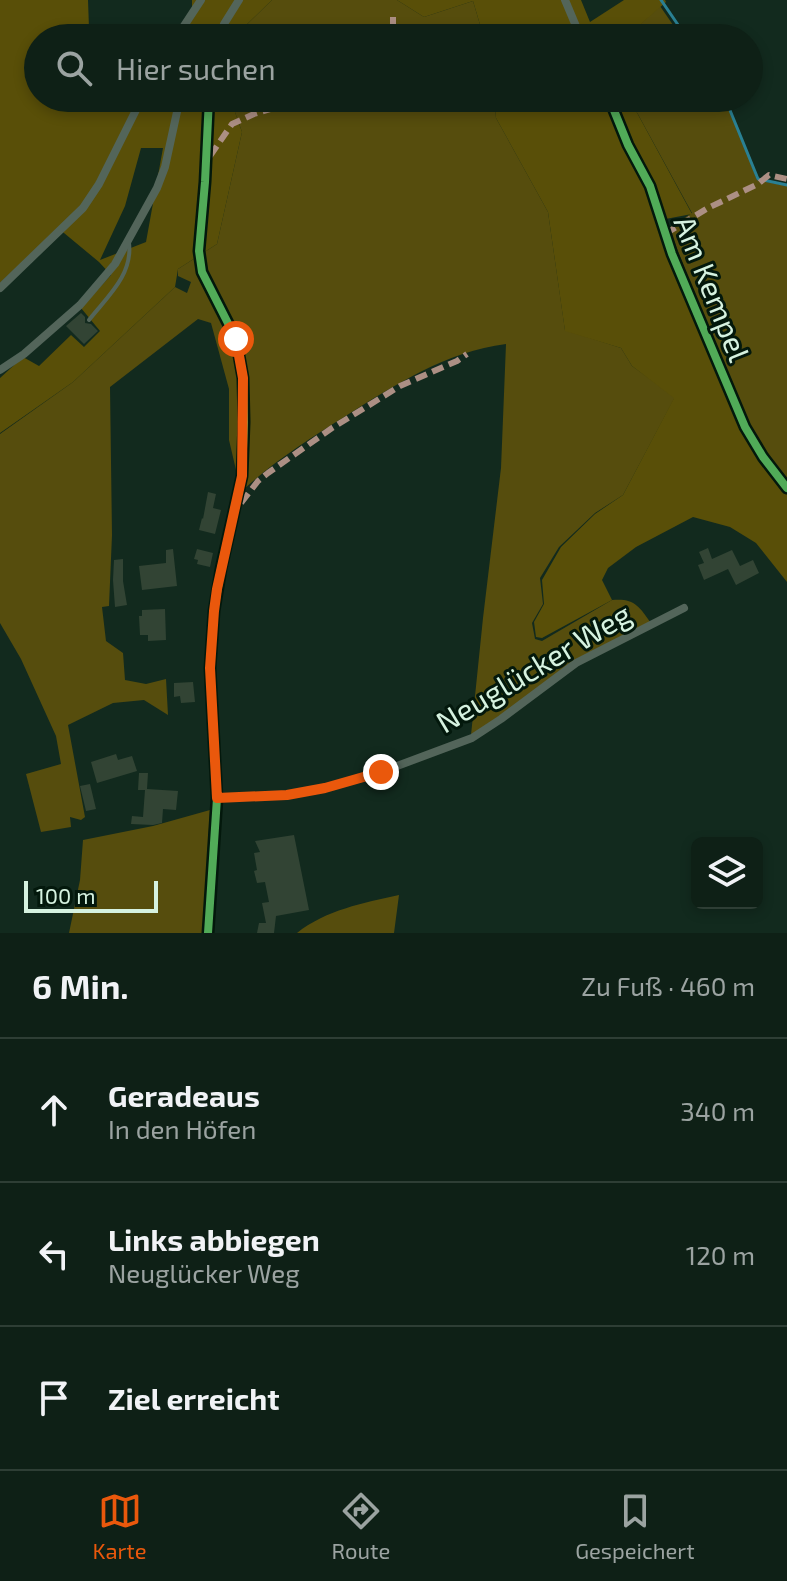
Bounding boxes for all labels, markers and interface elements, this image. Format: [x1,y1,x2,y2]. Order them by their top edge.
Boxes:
search box [24,24,763,112]
icon: search [52,46,96,90]
text: Hier suchen [116,50,276,86]
street label: Am Kempel [668,210,759,366]
route start [218,321,254,357]
street label: Neuglücker Weg [429,594,637,739]
route end [363,754,399,790]
map controls [691,837,763,909]
button: layers [691,837,763,909]
scale bar [24,877,158,913]
text: 100 m [36,882,95,908]
text: 6 Min. [32,965,129,1006]
text: Zu Fuß · 460 m [581,970,755,1001]
text: Geradeaus [108,1077,260,1113]
icon: ahead [32,1088,76,1132]
text: 340 m [680,1095,755,1126]
text: In den Höfen [108,1113,256,1144]
text: Links abbiegen [108,1221,320,1257]
icon: left [32,1232,76,1276]
text: 120 m [686,1239,755,1270]
text: Neuglücker Weg [108,1257,300,1288]
icon: arrive [32,1376,76,1420]
text: Ziel erreicht [108,1380,280,1416]
tab: Karte [92,1489,147,1563]
tab: Route [331,1489,390,1563]
tab: Gespeichert [575,1489,695,1563]

